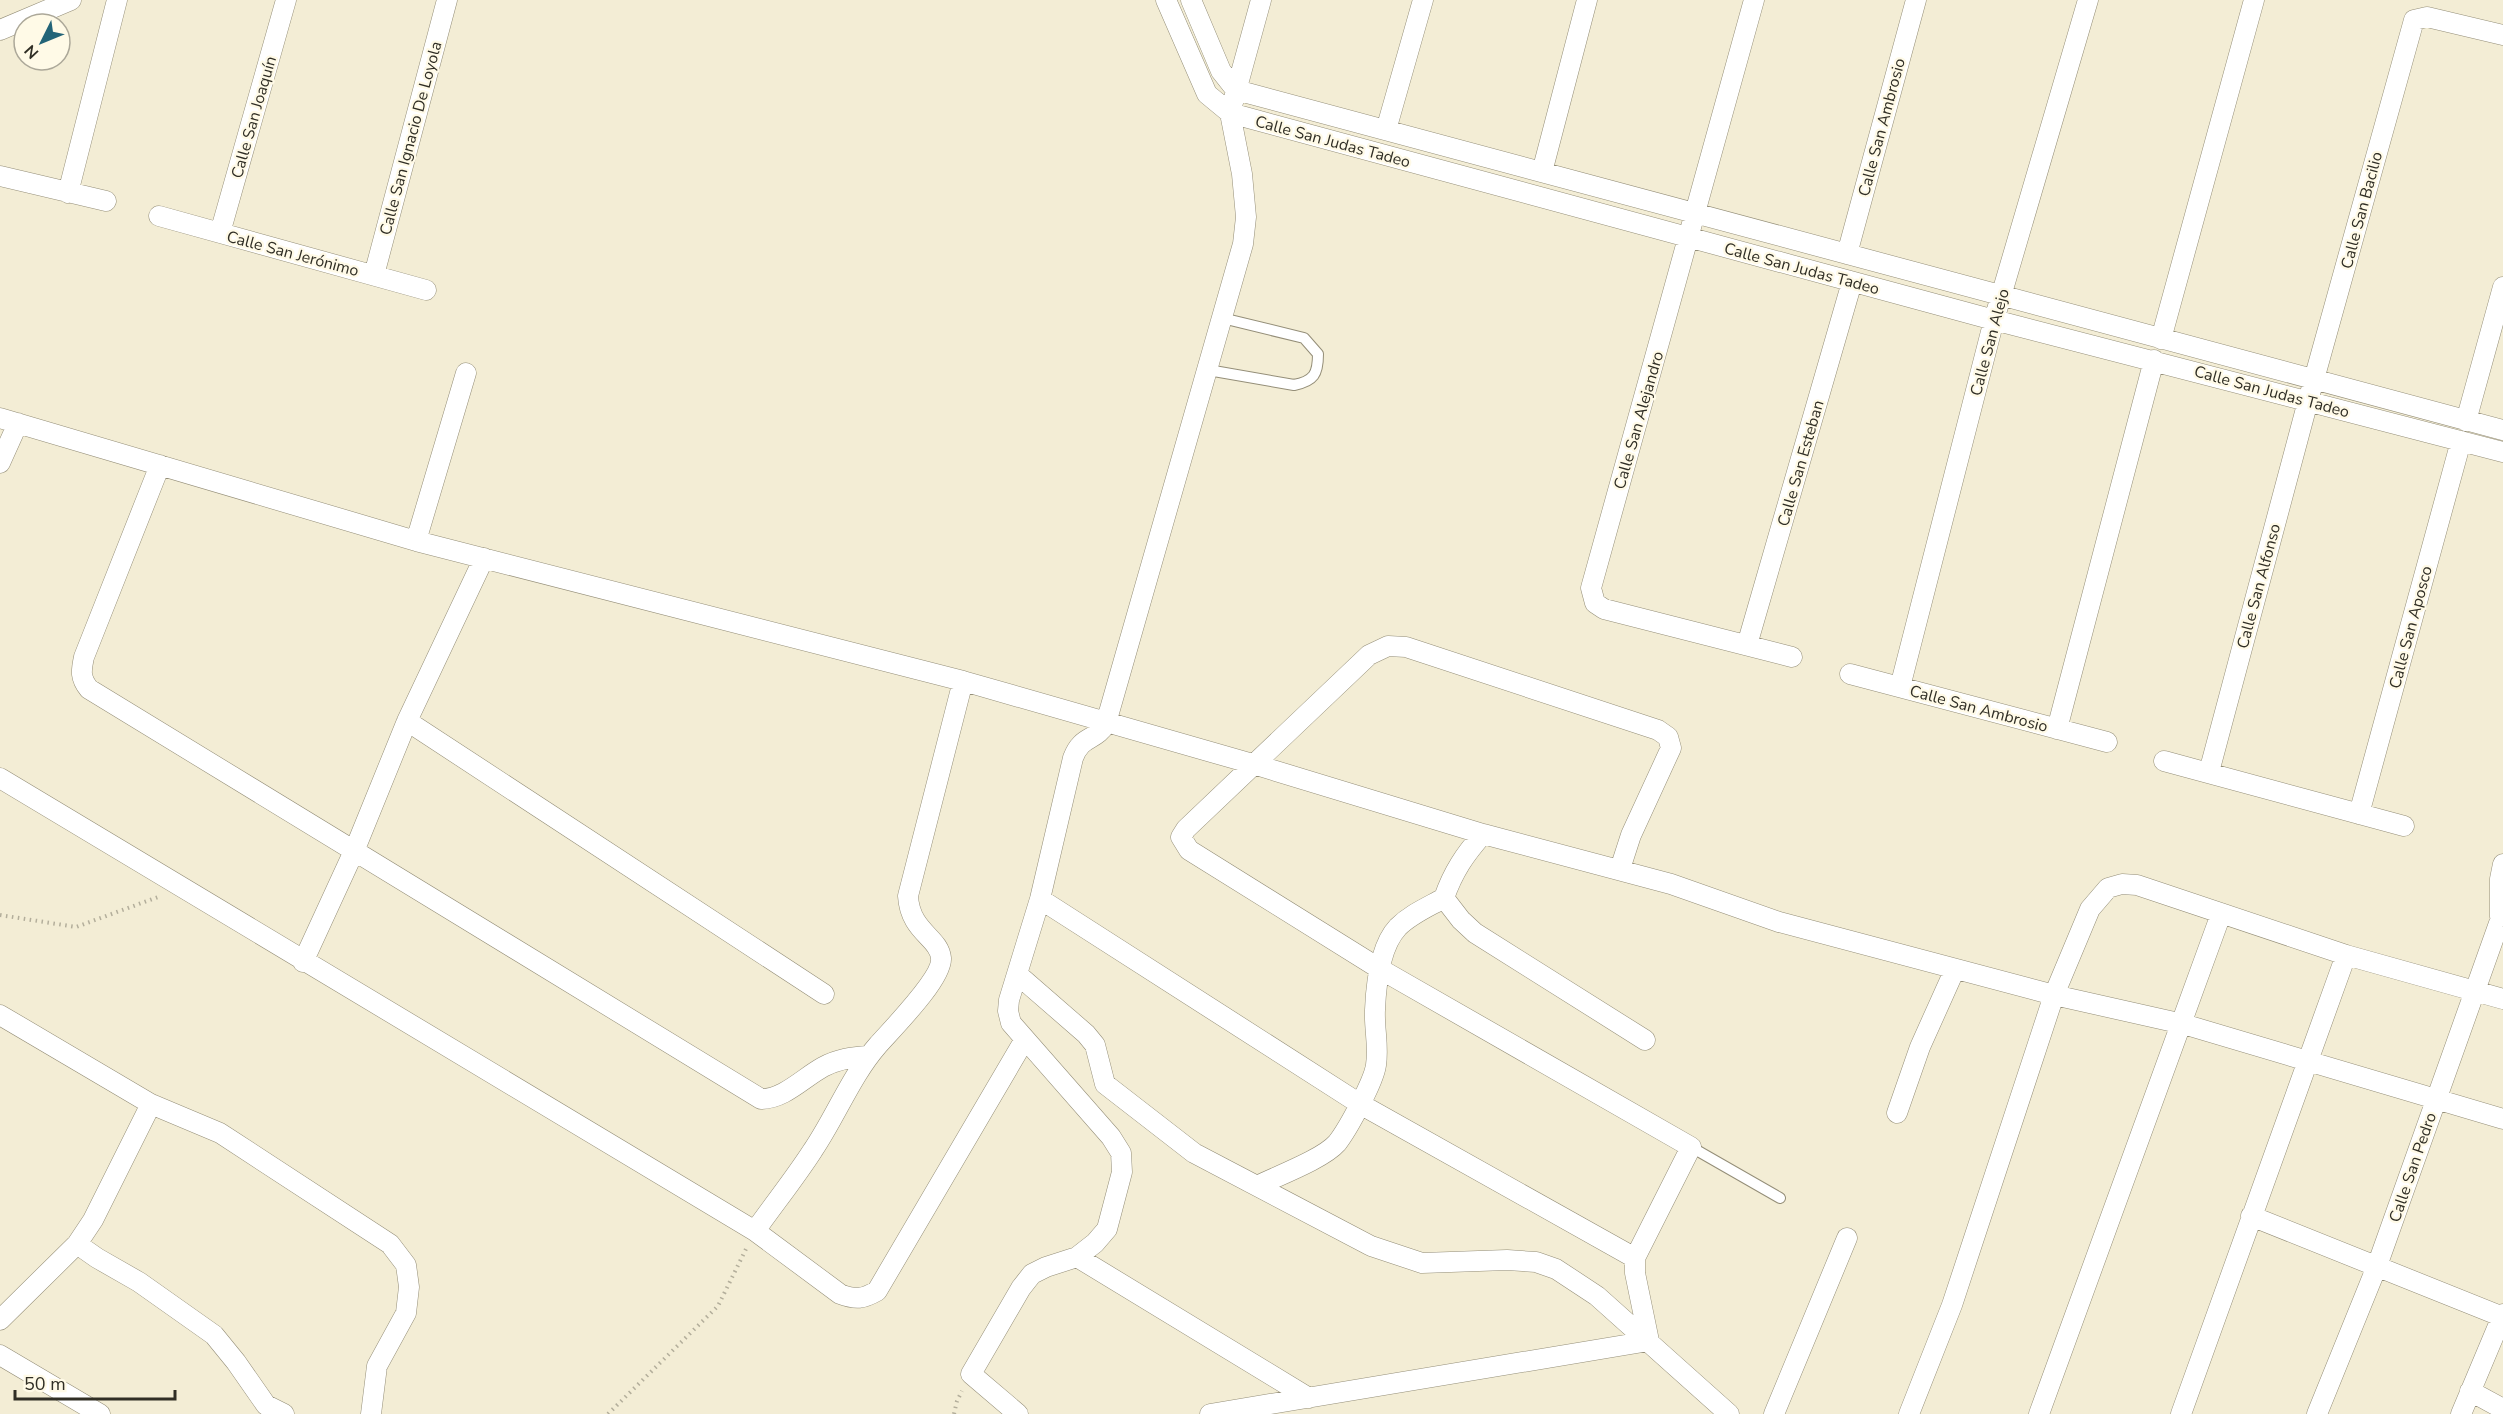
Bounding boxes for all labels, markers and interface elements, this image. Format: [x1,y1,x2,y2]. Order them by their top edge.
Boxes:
north arrow [12,12,72,72]
street label: Calle San Ignacio De Loyola [374,39,447,238]
text: N [20,40,44,63]
street label: Calle San Joaquín [226,54,282,181]
street label: Calle San Ambrosio [1853,56,1911,199]
street label: Calle San Judas Tadeo [1253,111,1413,173]
street label: Calle San Bacilio [2336,149,2388,271]
street label: Calle San Jerónimo [224,226,361,282]
street label: Calle San Judas Tadeo [1722,238,1882,300]
street label: Calle San Alejo [1965,286,2015,398]
street label: Calle San Alejandro [1609,349,1669,492]
street label: Calle San Judas Tadeo [2192,361,2352,423]
street label: Calle San Esteban [1772,398,1829,529]
street label: Calle San Alfonso [2232,521,2286,651]
street label: Calle San Aposco [2384,563,2438,691]
street label: Calle San Ambrosio [1907,680,2050,738]
street label: Calle San Pedro [2384,1109,2442,1225]
scale bar [15,1363,176,1401]
text: 50 m [24,1372,66,1396]

